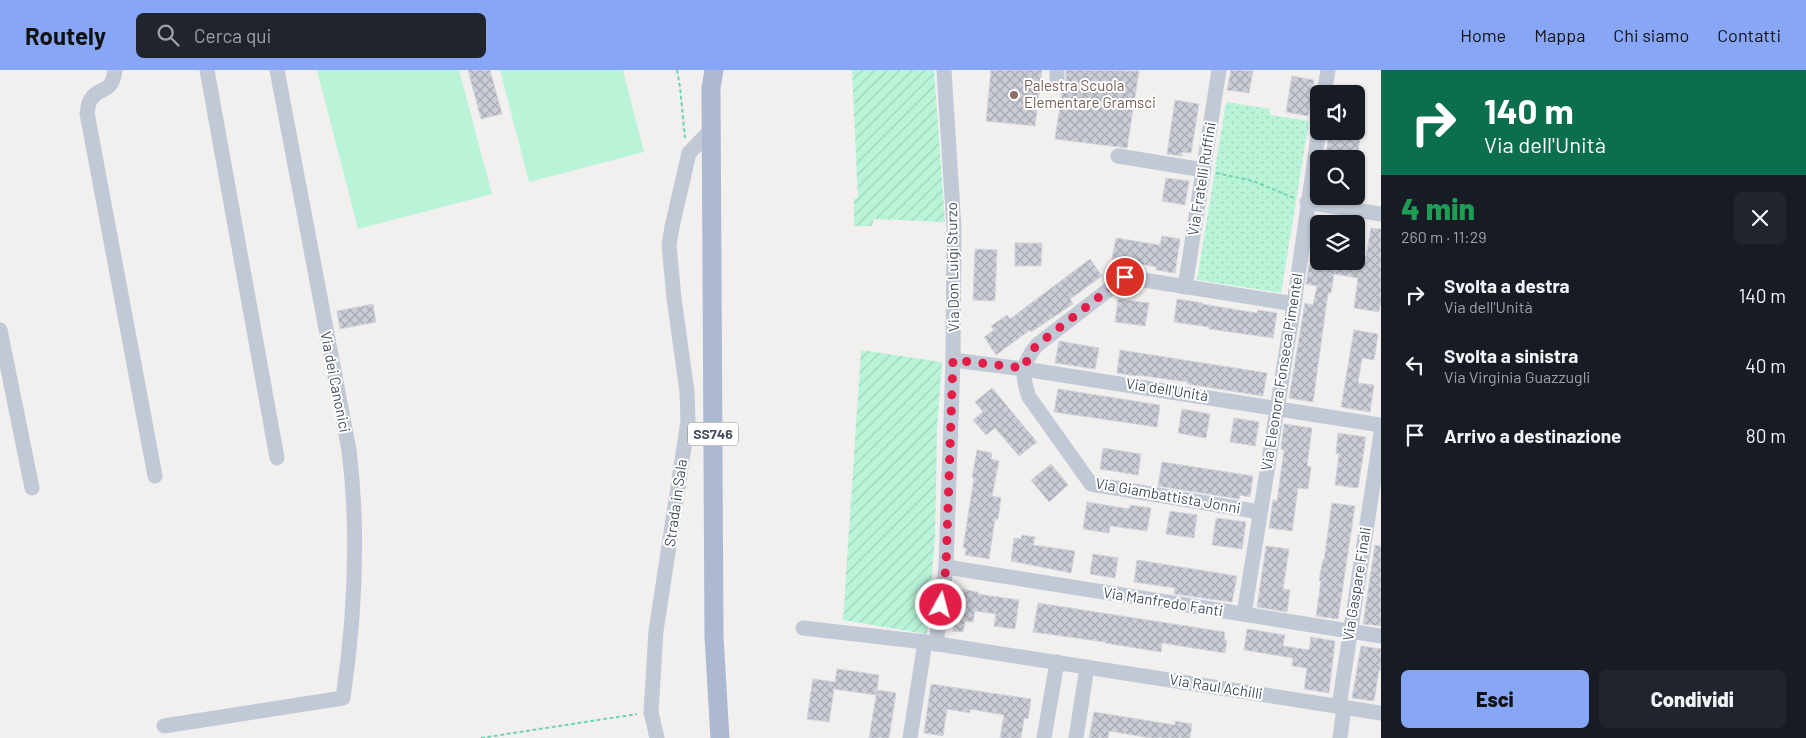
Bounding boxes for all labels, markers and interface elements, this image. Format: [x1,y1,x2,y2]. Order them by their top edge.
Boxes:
search box [136,13,486,58]
text: Routely [25,21,106,50]
icon: search [154,21,182,49]
text: Cerca qui [194,24,271,47]
text: Home [1460,24,1506,46]
text: Mappa [1534,24,1585,46]
text: Chi siamo [1613,24,1689,46]
text: Contatti [1717,24,1781,46]
place label: Palestra Scuola Elementare Gramsci [1024,76,1156,111]
map controls [1310,85,1365,270]
button: sound [1310,85,1365,140]
marker: Palestra Scuola Elementare Gramsci [1008,89,1020,101]
text: 140 m [1484,89,1574,131]
icon: right [1401,90,1466,155]
street label: Via Fratelli Ruffini [1183,121,1219,237]
text: Via dell'Unità [1484,131,1606,157]
button: search [1310,150,1365,205]
text: 4 min [1401,190,1475,226]
button: close [1734,192,1786,244]
street label: Via Don Luigi Sturzo [942,202,962,332]
button: layers [1310,215,1365,270]
text: 260 m · 11:29 [1401,227,1487,246]
pin [1104,256,1146,298]
icon: arrive [1111,263,1139,291]
street label: Via Eleonora Fonseca Pimentel [1256,272,1306,472]
text: Svolta a destra [1444,274,1570,297]
icon: right [1401,281,1429,309]
text: 140 m [1739,284,1786,307]
text: Via dell'Unità [1444,297,1533,316]
street label: Via dei Canonici [317,330,355,434]
text: Svolta a sinistra [1444,344,1578,367]
icon: left [1401,351,1429,379]
text: 40 m [1745,354,1786,377]
text: Via Virginia Guazzugli [1444,367,1590,386]
street label: Via dell'Unità [1125,374,1210,404]
icon: arrive [1401,421,1429,449]
road number: SS746 [688,422,738,446]
text: Arrivo a destinazione [1444,424,1622,447]
text: 80 m [1746,424,1786,447]
street label: Strada in Sala [660,458,690,548]
street label: Via Giambattista Jonni [1094,473,1242,517]
street label: Via Gaspare Finali [1338,526,1374,642]
position arrow [914,578,966,630]
street label: Via Manfredo Fanti [1102,583,1224,619]
street label: Via Raul Achilli [1168,670,1264,702]
button: Esci [1401,670,1589,728]
button: Condividi [1599,670,1786,728]

